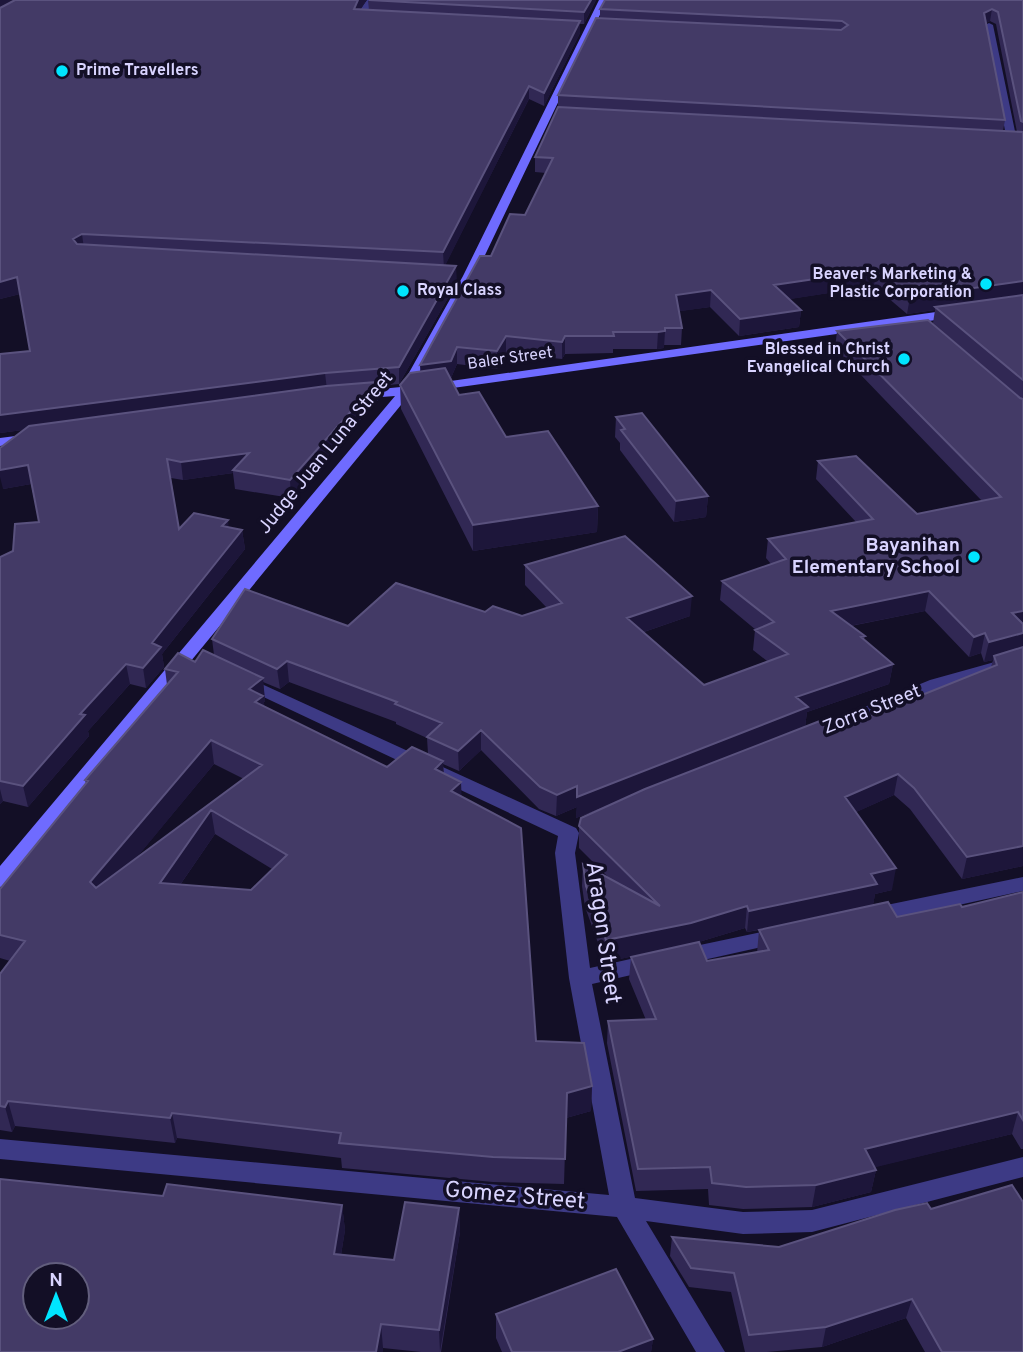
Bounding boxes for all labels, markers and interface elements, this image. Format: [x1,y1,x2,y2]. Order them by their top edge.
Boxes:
place label: Prime Travellers [76,61,199,81]
marker: Prime Travellers [54,63,70,79]
place label: Beaver's Marketing & Plastic Corporation [812,265,972,303]
marker: Beaver's Marketing & Plastic Corporation [978,276,994,292]
place label: Royal Class [417,281,502,301]
marker: Royal Class [395,283,411,299]
place label: Blessed in Christ Evangelical Church [747,340,890,378]
street label: Baler Street [466,343,554,375]
marker: Blessed in Christ Evangelical Church [896,351,912,367]
street label: Judge Juan Luna Street [253,367,399,539]
place label: Bayanihan Elementary School [792,534,960,580]
marker: Bayanihan Elementary School [966,549,982,565]
street label: Zorra Street [819,679,925,741]
street label: Aragon Street [578,860,626,1006]
street label: Gomez Street [444,1176,586,1218]
north arrow [21,1261,91,1331]
text: N [49,1269,63,1293]

